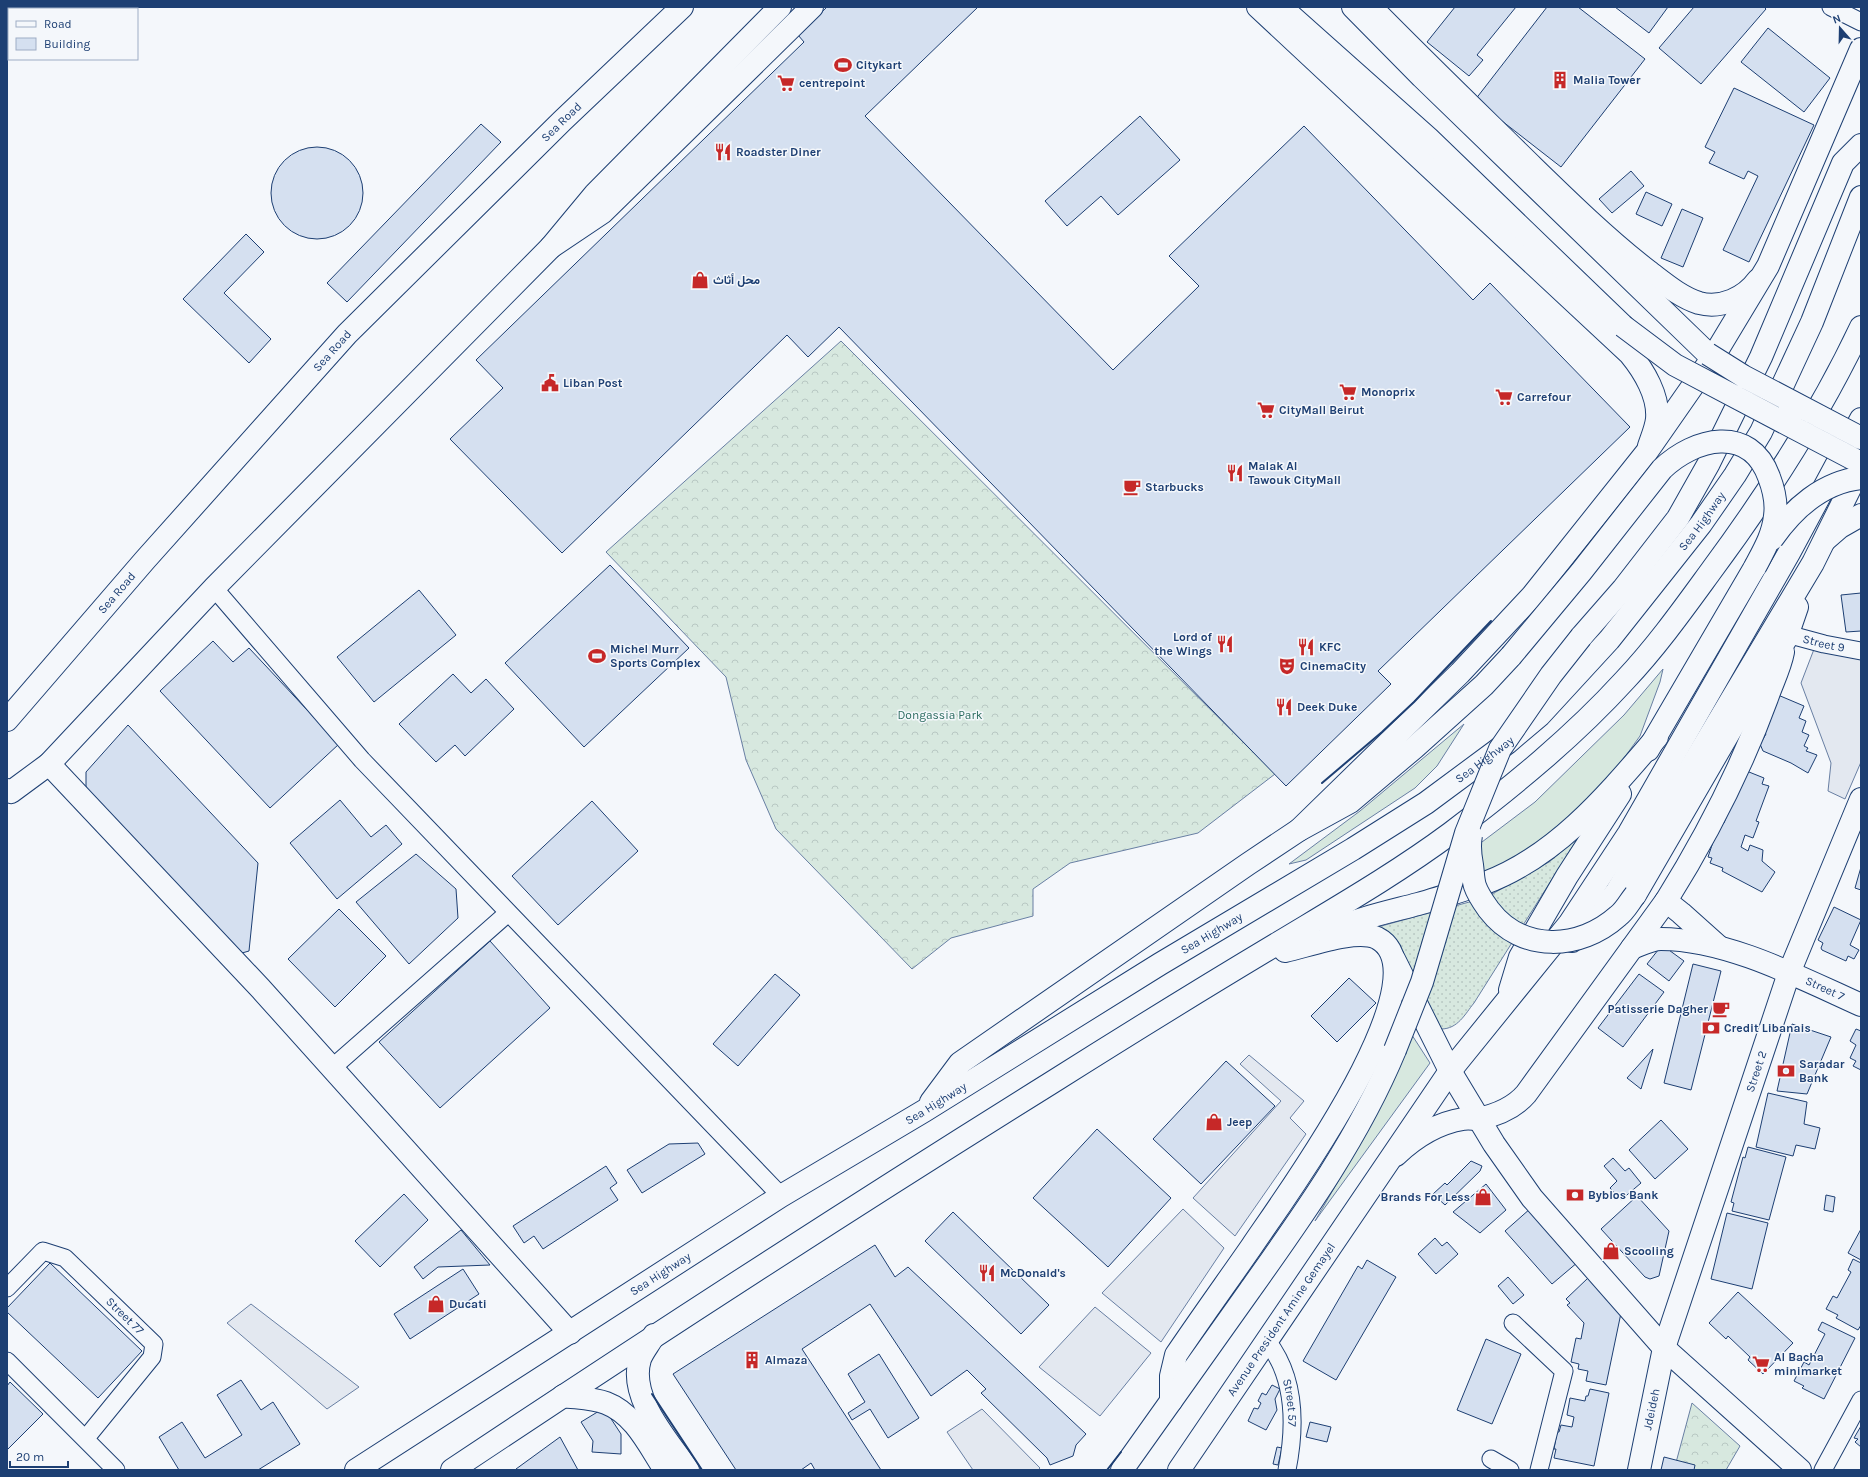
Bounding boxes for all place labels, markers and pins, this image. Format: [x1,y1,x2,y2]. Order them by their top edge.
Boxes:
sports icon: Citykart [833,55,853,75]
place label: Citykart [856,58,902,72]
building icon: Malia Tower [1550,70,1570,90]
supermarket icon: centrepoint [776,73,796,93]
place label: Malia Tower [1573,73,1641,87]
place label: centrepoint [799,76,866,90]
restaurant icon: Roadster Diner [713,142,733,162]
place label: Roadster Diner [736,145,821,159]
shop icon: محل أثاث [690,270,710,290]
place label: محل أثاث [713,273,761,287]
public building icon: Liban Post [540,373,560,393]
place label: Liban Post [563,376,623,390]
supermarket icon: Monoprix [1338,382,1358,402]
place label: Monoprix [1361,385,1416,399]
supermarket icon: Carrefour [1494,387,1514,407]
place label: Carrefour [1517,390,1571,404]
supermarket icon: CityMall Beirut [1256,400,1276,420]
place label: CityMall Beirut [1279,403,1364,417]
place label: Malak Al Tawouk CityMall [1248,459,1341,487]
restaurant icon: Malak Al Tawouk CityMall [1225,463,1245,483]
cafe icon: Starbucks [1122,477,1142,497]
place label: Starbucks [1145,480,1204,494]
place label: Lord of the Wings [1154,630,1213,658]
restaurant icon: Lord of the Wings [1215,634,1235,654]
restaurant icon: KFC [1296,637,1316,657]
place label: KFC [1319,640,1341,654]
place label: Michel Murr Sports Complex [610,642,701,670]
sports icon: Michel Murr Sports Complex [587,646,607,666]
theatre icon: CinemaCity [1277,656,1297,676]
place label: CinemaCity [1300,659,1366,673]
restaurant icon: Deek Duke [1274,697,1294,717]
place label: Deek Duke [1297,700,1357,714]
cafe icon: Patisserie Dagher [1711,999,1731,1019]
place label: Patisserie Dagher [1607,1002,1708,1016]
bank icon: Credit Libanais [1701,1018,1721,1038]
place label: Credit Libanais [1724,1021,1811,1035]
place label: Saradar Bank [1799,1057,1845,1085]
bank icon: Saradar Bank [1776,1061,1796,1081]
shop icon: Jeep [1204,1112,1224,1132]
place label: Jeep [1227,1115,1252,1129]
bank icon: Byblos Bank [1565,1185,1585,1205]
shop icon: Brands For Less [1473,1187,1493,1207]
place label: Byblos Bank [1588,1188,1658,1202]
place label: Brands For Less [1381,1190,1470,1204]
shop icon: Scooling [1601,1241,1621,1261]
place label: Scooling [1624,1244,1674,1258]
restaurant icon: McDonald's [977,1263,997,1283]
place label: McDonald's [1000,1266,1066,1280]
shop icon: Ducati [426,1294,446,1314]
place label: Ducati [449,1297,487,1311]
building icon: Almaza [742,1350,762,1370]
place label: Al Bacha minimarket [1774,1350,1842,1378]
place label: Almaza [765,1353,808,1367]
supermarket icon: Al Bacha minimarket [1751,1354,1771,1374]

